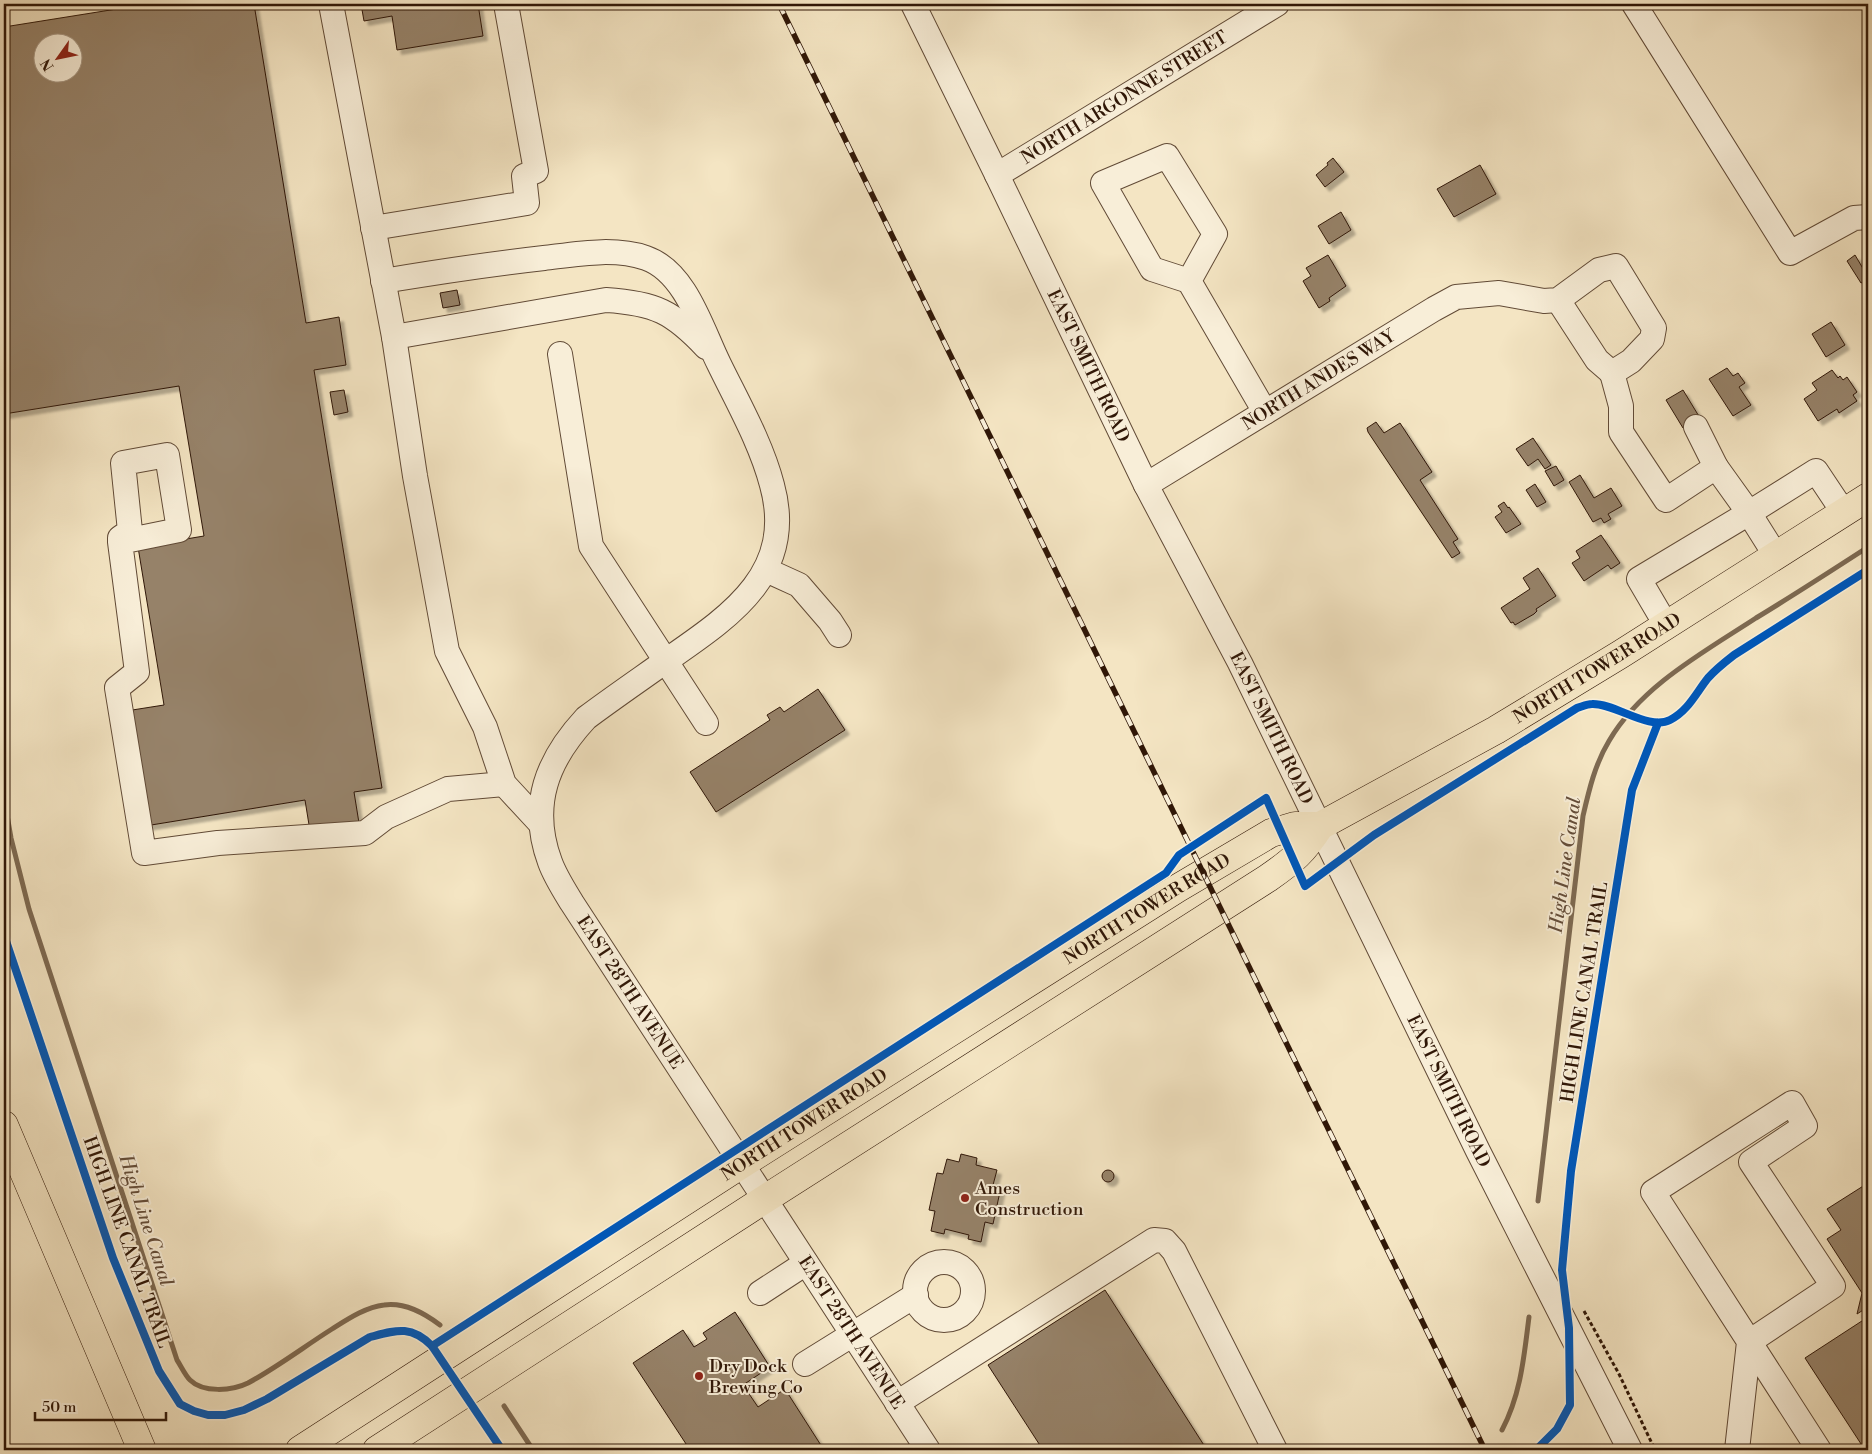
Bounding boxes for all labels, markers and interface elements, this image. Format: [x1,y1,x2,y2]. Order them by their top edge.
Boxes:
street label: NORTH ARGONNE STREET [1017,26,1232,170]
north arrow [32,32,82,82]
text: N [37,55,59,74]
street label: EAST SMITH ROAD [1042,286,1135,446]
street label: NORTH ANDES WAY [1238,324,1400,436]
street label: NORTH TOWER ROAD [1509,608,1685,729]
street label: EAST SMITH ROAD [1224,648,1318,808]
water label: High Line Canal [1543,796,1586,936]
street label: NORTH TOWER ROAD [1059,848,1235,970]
street label: HIGH LINE CANAL TRAIL [1556,880,1613,1104]
street label: EAST 28TH AVENUE [571,912,688,1074]
street label: EAST SMITH ROAD [1401,1011,1495,1171]
street label: NORTH TOWER ROAD [717,1064,892,1187]
street label: HIGH LINE CANAL TRAIL [78,1133,176,1351]
water label: High Line Canal [113,1151,179,1289]
place label: Ames Construction [974,1177,1084,1221]
marker: Ames Construction [959,1192,971,1204]
street label: EAST 28TH AVENUE [793,1252,909,1414]
place label: Dry Dock Brewing Co [708,1355,803,1399]
marker: Dry Dock Brewing Co [693,1370,705,1382]
scale bar [35,1389,166,1421]
text: 50 m [42,1398,76,1417]

